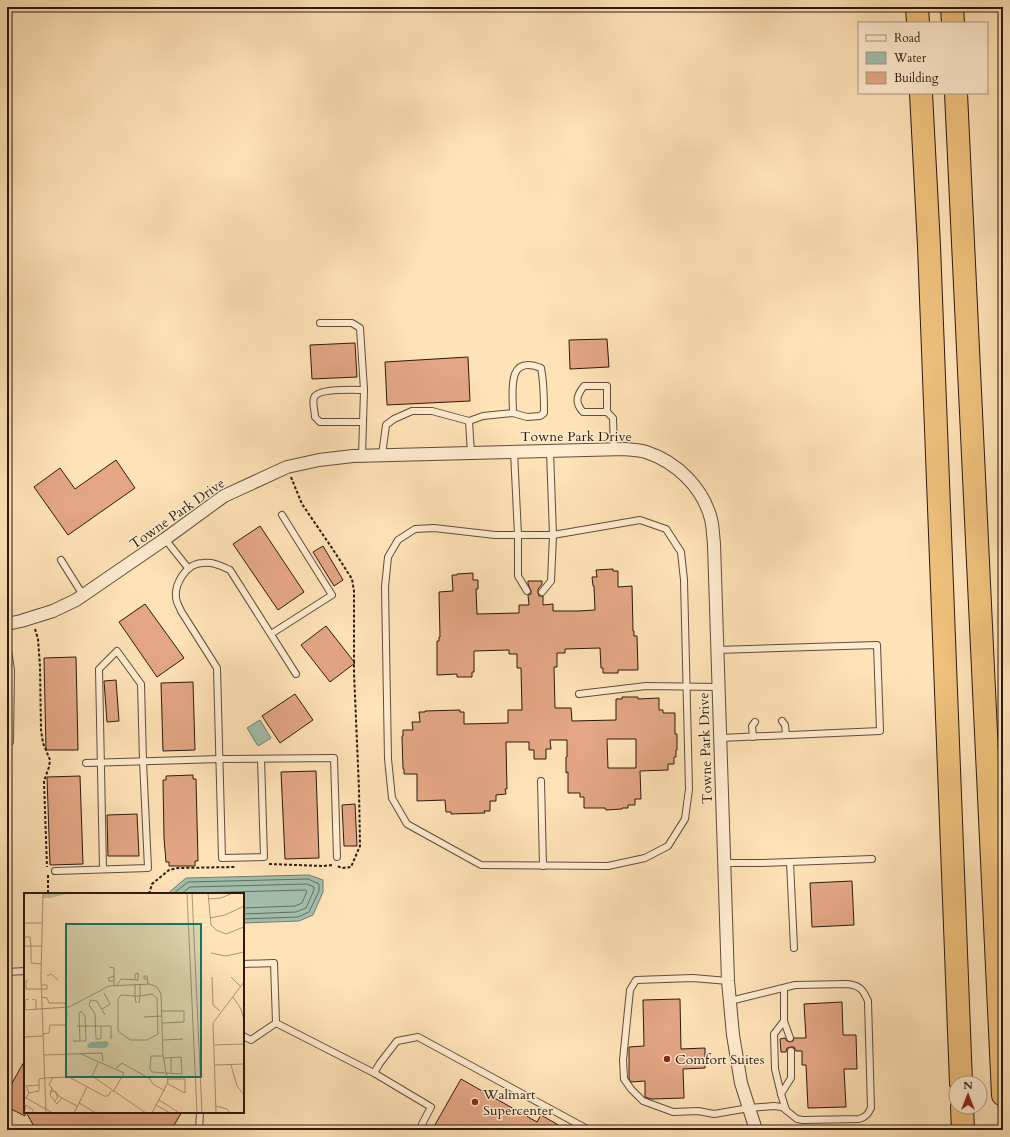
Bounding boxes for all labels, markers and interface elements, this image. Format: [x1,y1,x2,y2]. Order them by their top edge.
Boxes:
legend [858,22,988,94]
text: Road [894,30,921,46]
text: Water [893,50,927,66]
text: Building [894,70,939,86]
street label: Towne Park Drive [520,427,632,446]
street label: Towne Park Drive [126,474,228,553]
street label: Towne Park Drive [694,692,717,804]
inset map [24,893,244,1113]
place label: Comfort Suites [675,1050,765,1069]
marker: Comfort Suites [662,1054,672,1064]
north arrow [948,1075,988,1115]
text: N [963,1078,973,1093]
place label: Walmart Supercenter [482,1085,554,1120]
marker: Walmart Supercenter [470,1097,480,1107]

